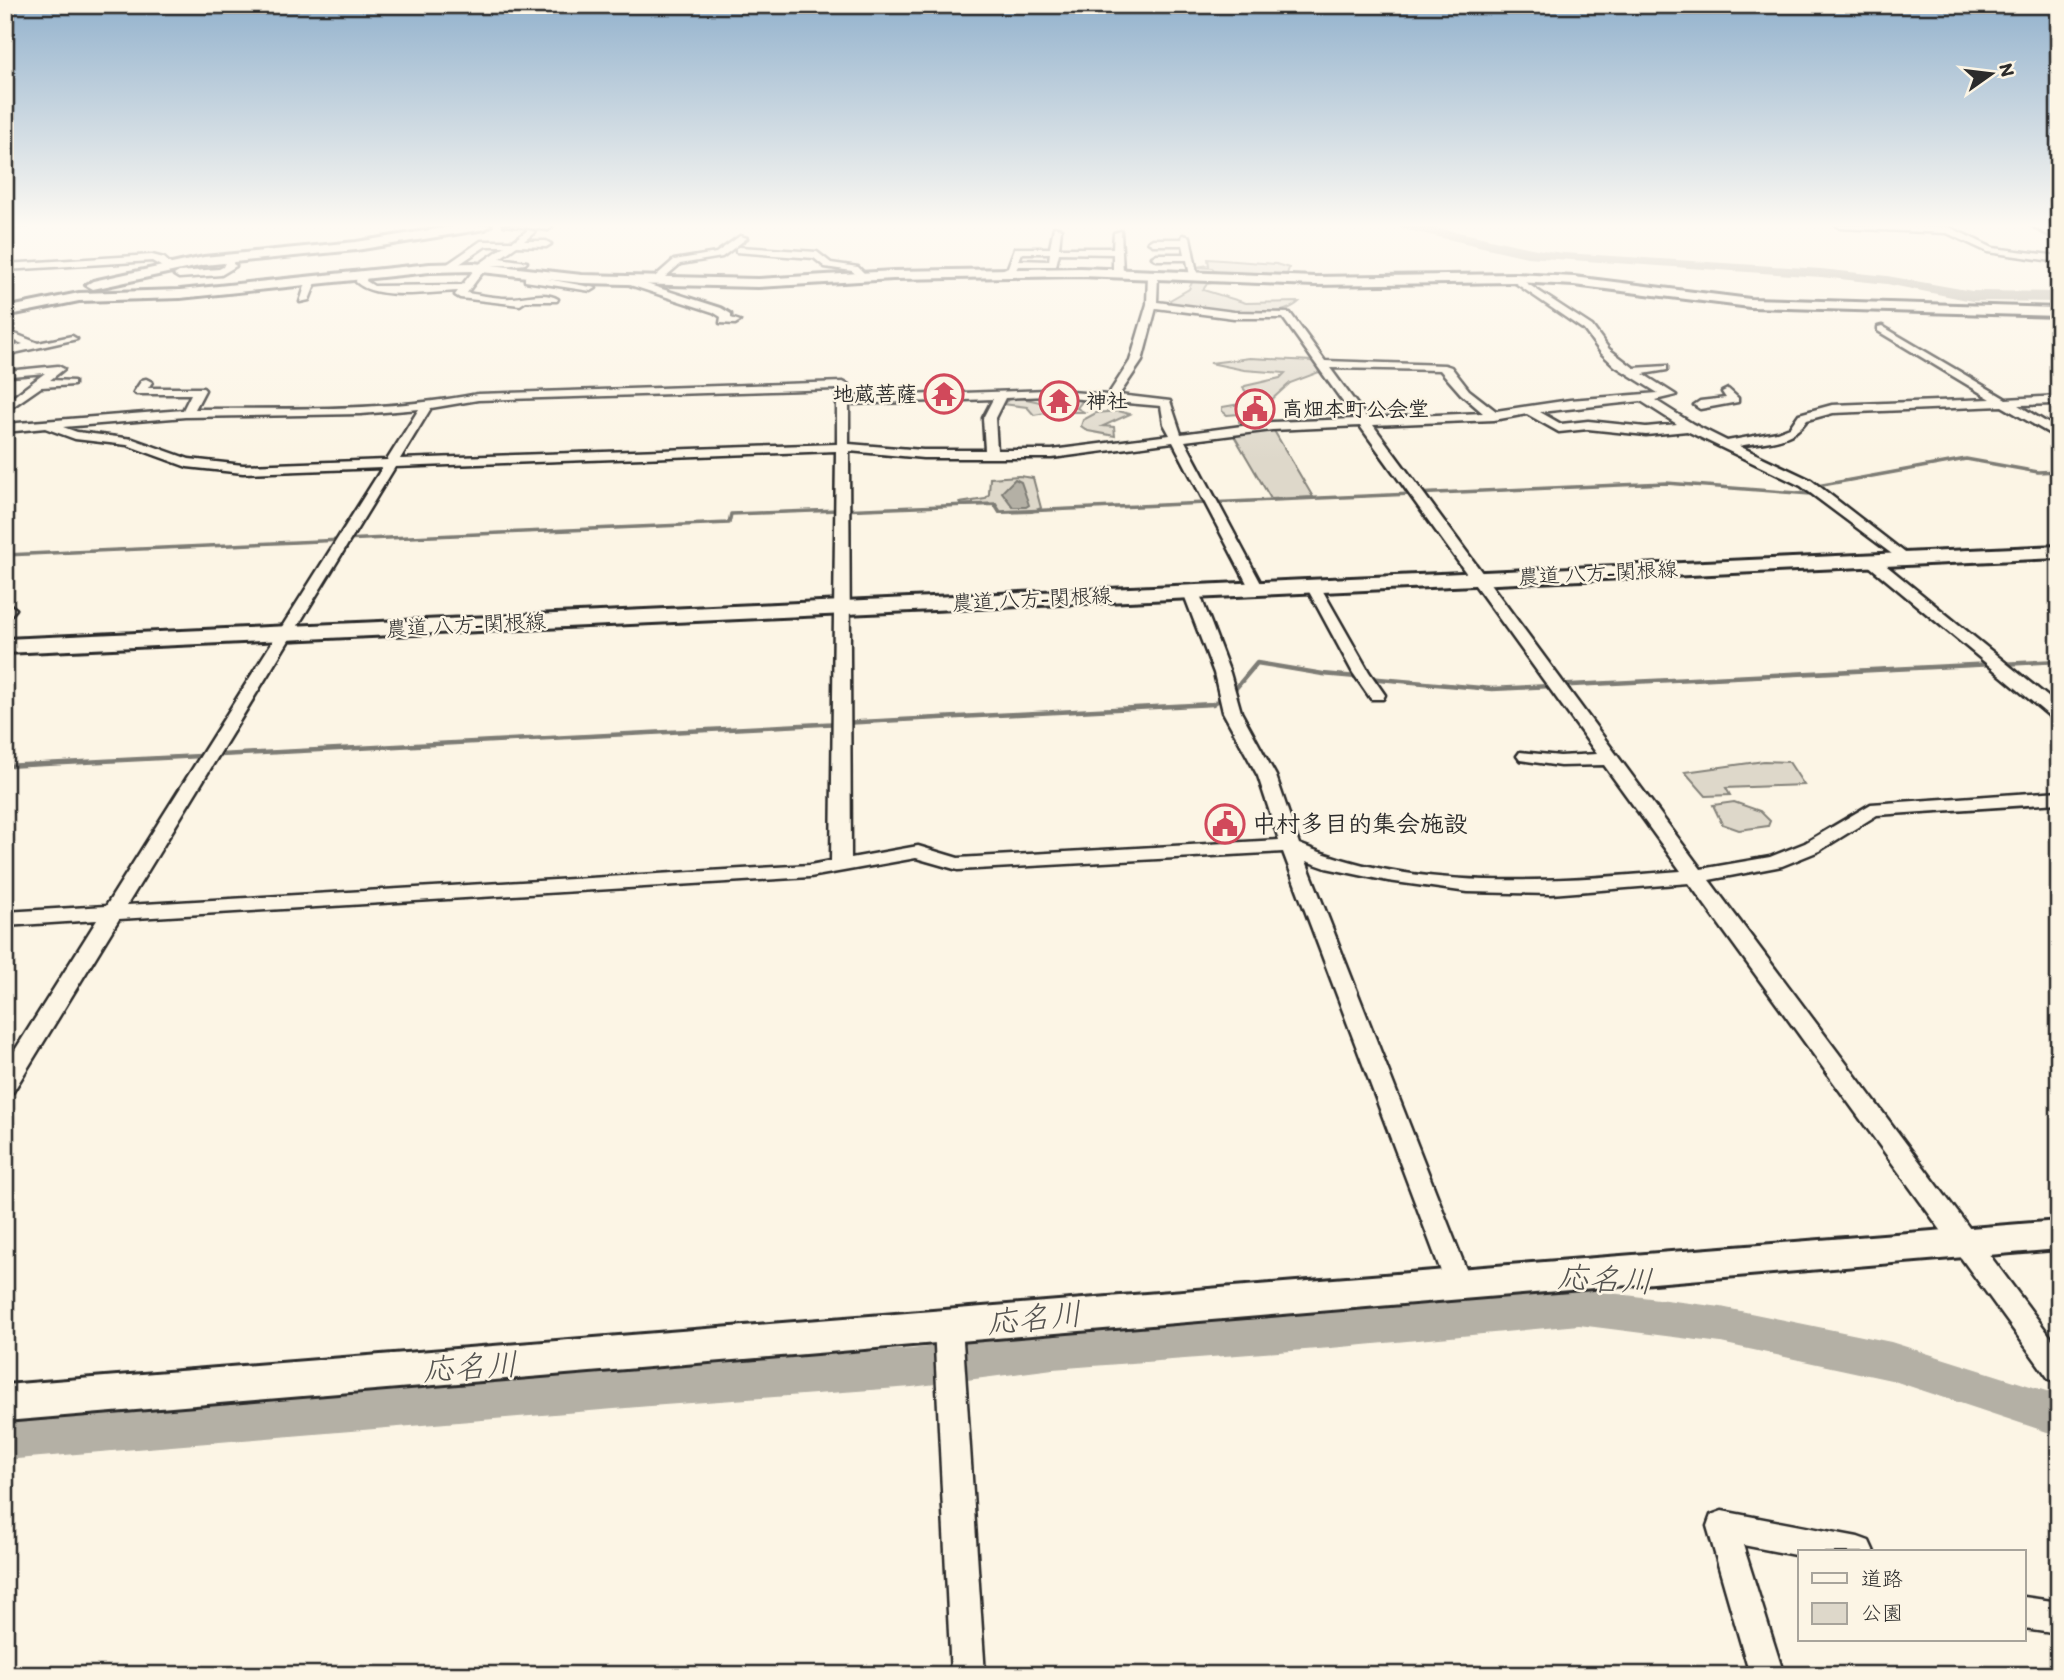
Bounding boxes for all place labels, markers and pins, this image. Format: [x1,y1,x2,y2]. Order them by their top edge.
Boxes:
temple icon: 地蔵菩薩 [923,373,965,415]
temple icon: 神社 [1038,380,1080,422]
place label: 地蔵菩薩 [833,381,917,406]
place label: 神社 [1086,388,1128,413]
public building icon: 高畑本町公会堂 [1234,388,1276,430]
place label: 高畑本町公会堂 [1282,396,1429,421]
public building icon: 中村多目的集会施設 [1204,803,1246,845]
place label: 中村多目的集会施設 [1252,809,1468,838]

